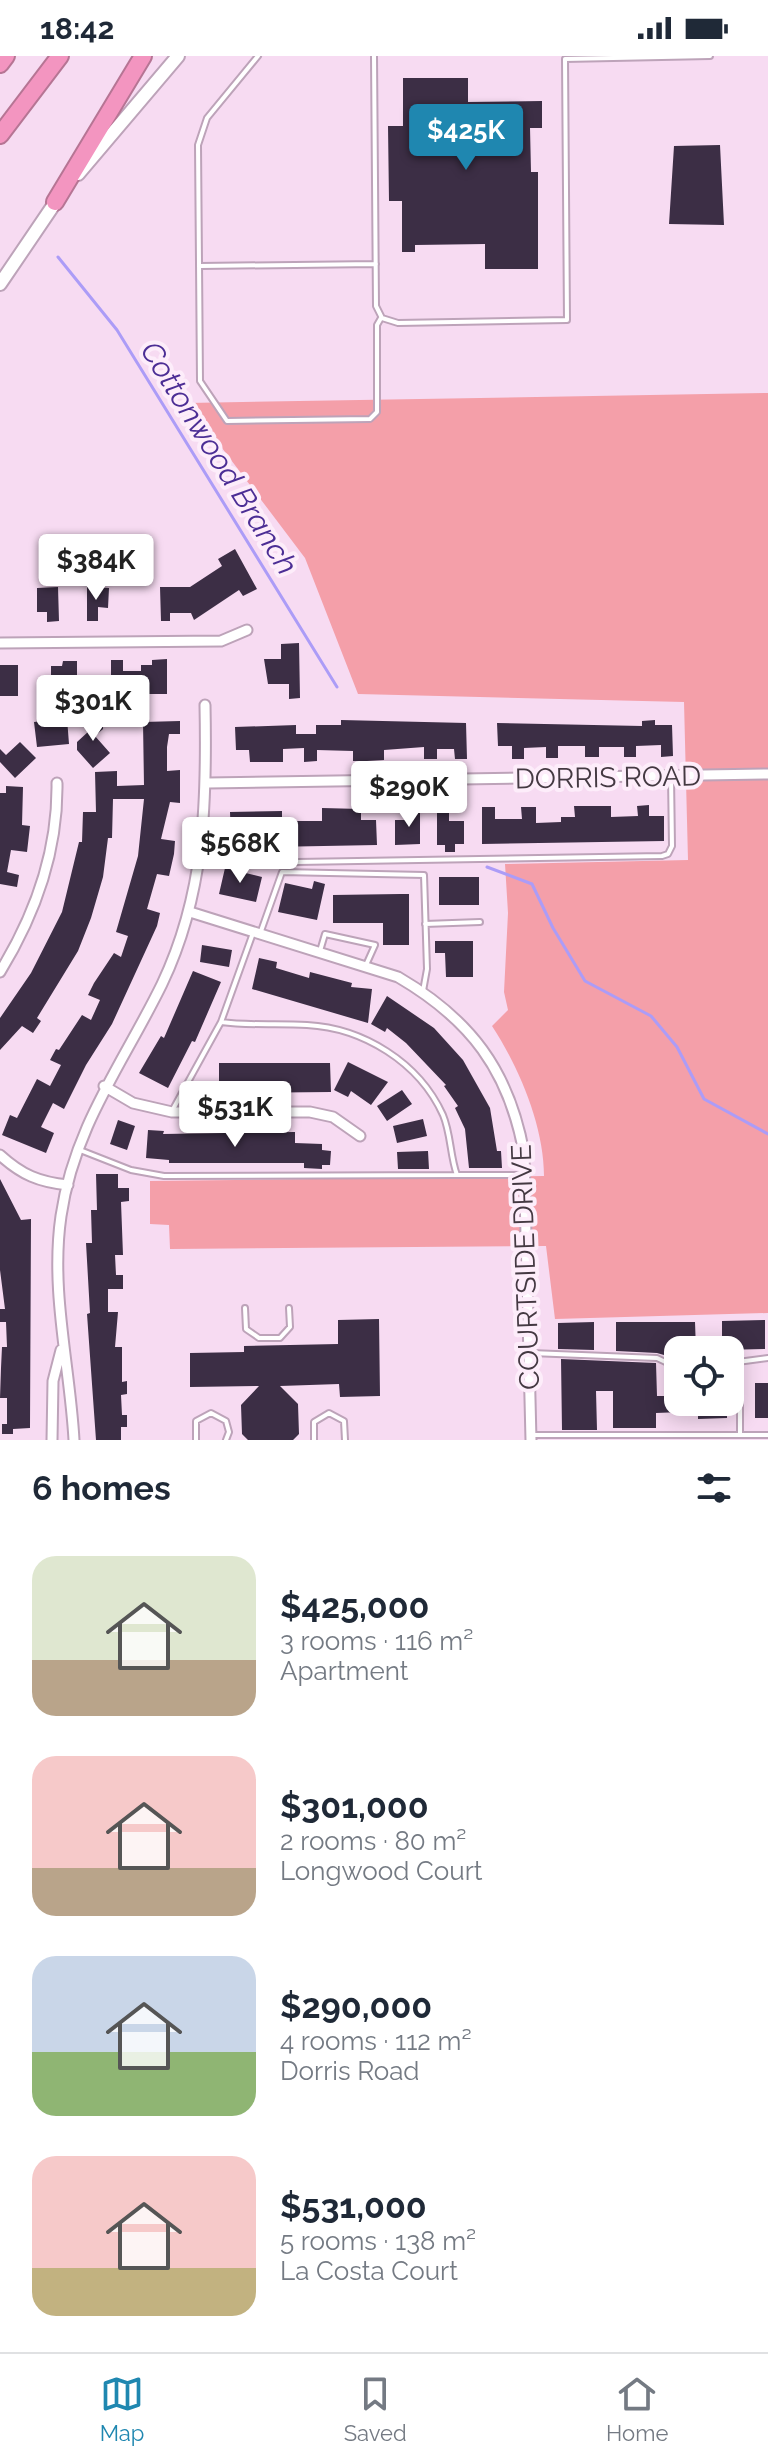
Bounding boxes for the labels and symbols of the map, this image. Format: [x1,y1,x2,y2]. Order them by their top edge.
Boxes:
pin: $425K [410,104,522,172]
water label: Cottonwood Branch [134,335,305,581]
pin: $384K [40,534,152,602]
pin: $301K [37,675,149,743]
street label: DORRIS ROAD [515,759,701,796]
pin: $290K [353,761,465,829]
pin: $568K [184,817,296,885]
pin: $531K [179,1081,291,1149]
street label: COURTSIDE DRIVE [505,1144,546,1390]

